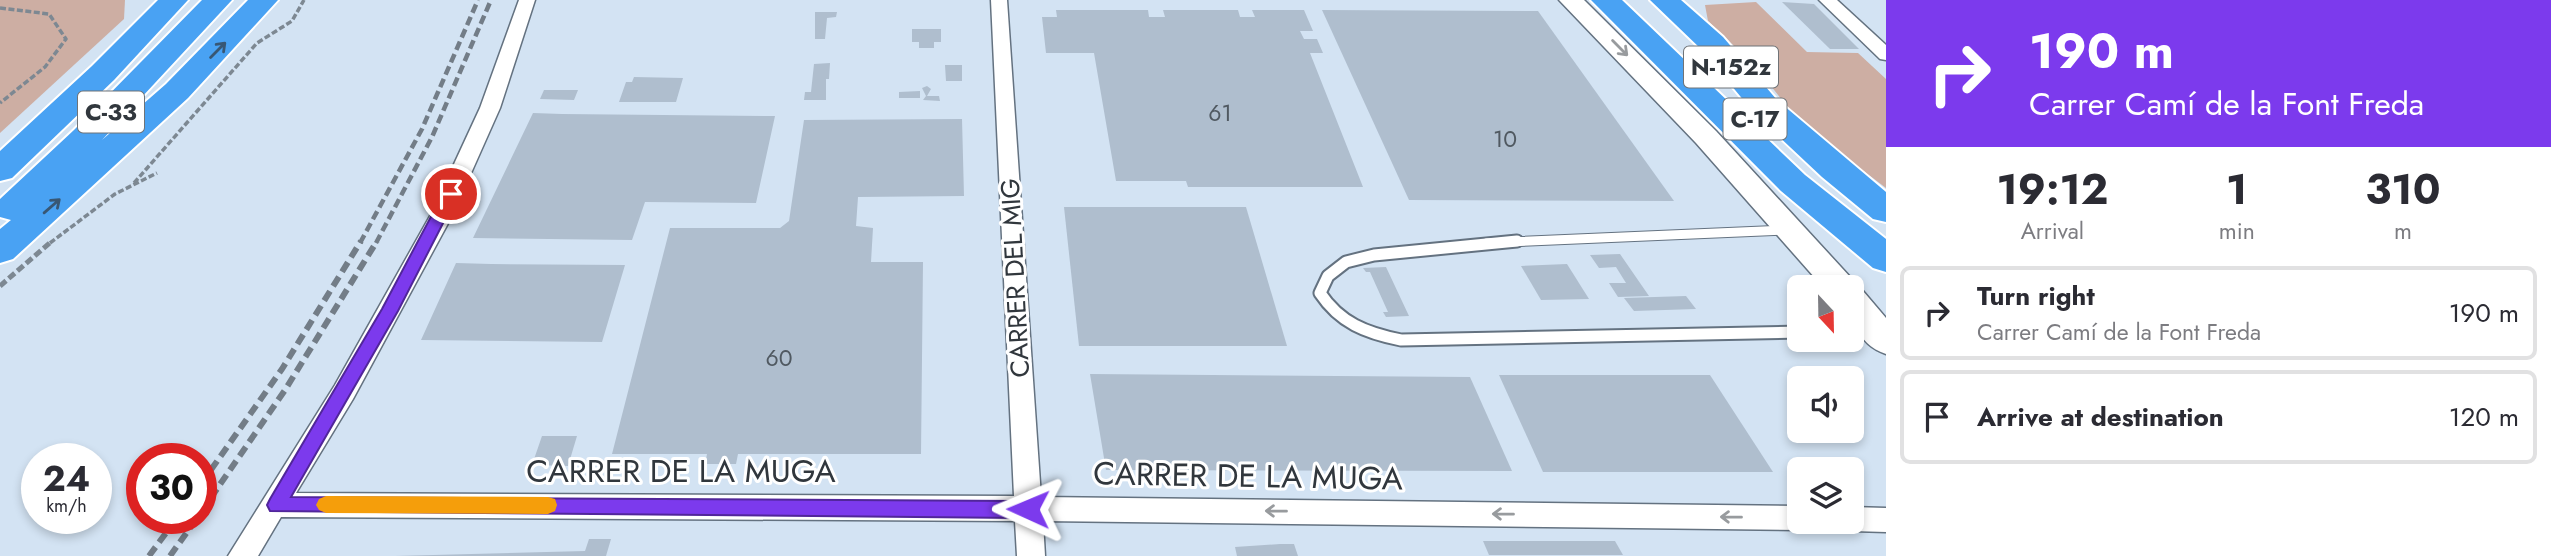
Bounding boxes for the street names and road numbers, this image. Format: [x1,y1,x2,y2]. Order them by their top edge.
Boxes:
road number: N-152z [1684,46,1778,88]
road number: C-33 [78,92,144,132]
road number: C-17 [1724,98,1786,140]
street label: CARRER DEL MIG [991,177,1039,379]
street label: CARRER DE LA MUGA [526,448,836,494]
street label: CARRER DE LA MUGA [1093,450,1403,502]

